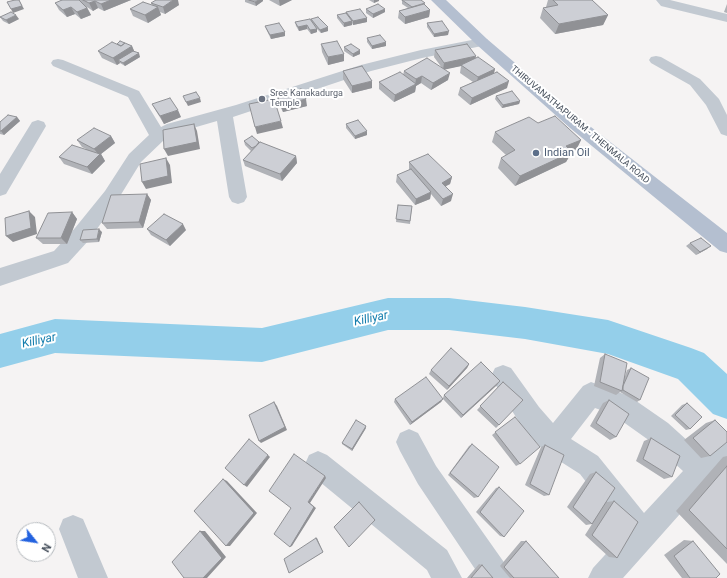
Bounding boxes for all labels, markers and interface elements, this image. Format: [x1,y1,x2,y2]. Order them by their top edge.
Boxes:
street label: THIRUVANATHAPURAM - THENMALA ROAD [508,64,652,186]
place label: Sree Kanakadurga Temple [270,89,343,110]
marker: Sree Kanakadurga Temple [257,94,267,104]
place label: Indian Oil [544,146,590,160]
marker: Indian Oil [531,148,541,158]
water label: Killiyar [353,308,389,330]
water label: Killiyar [21,330,57,352]
north arrow [16,522,56,562]
text: N [38,541,54,554]

